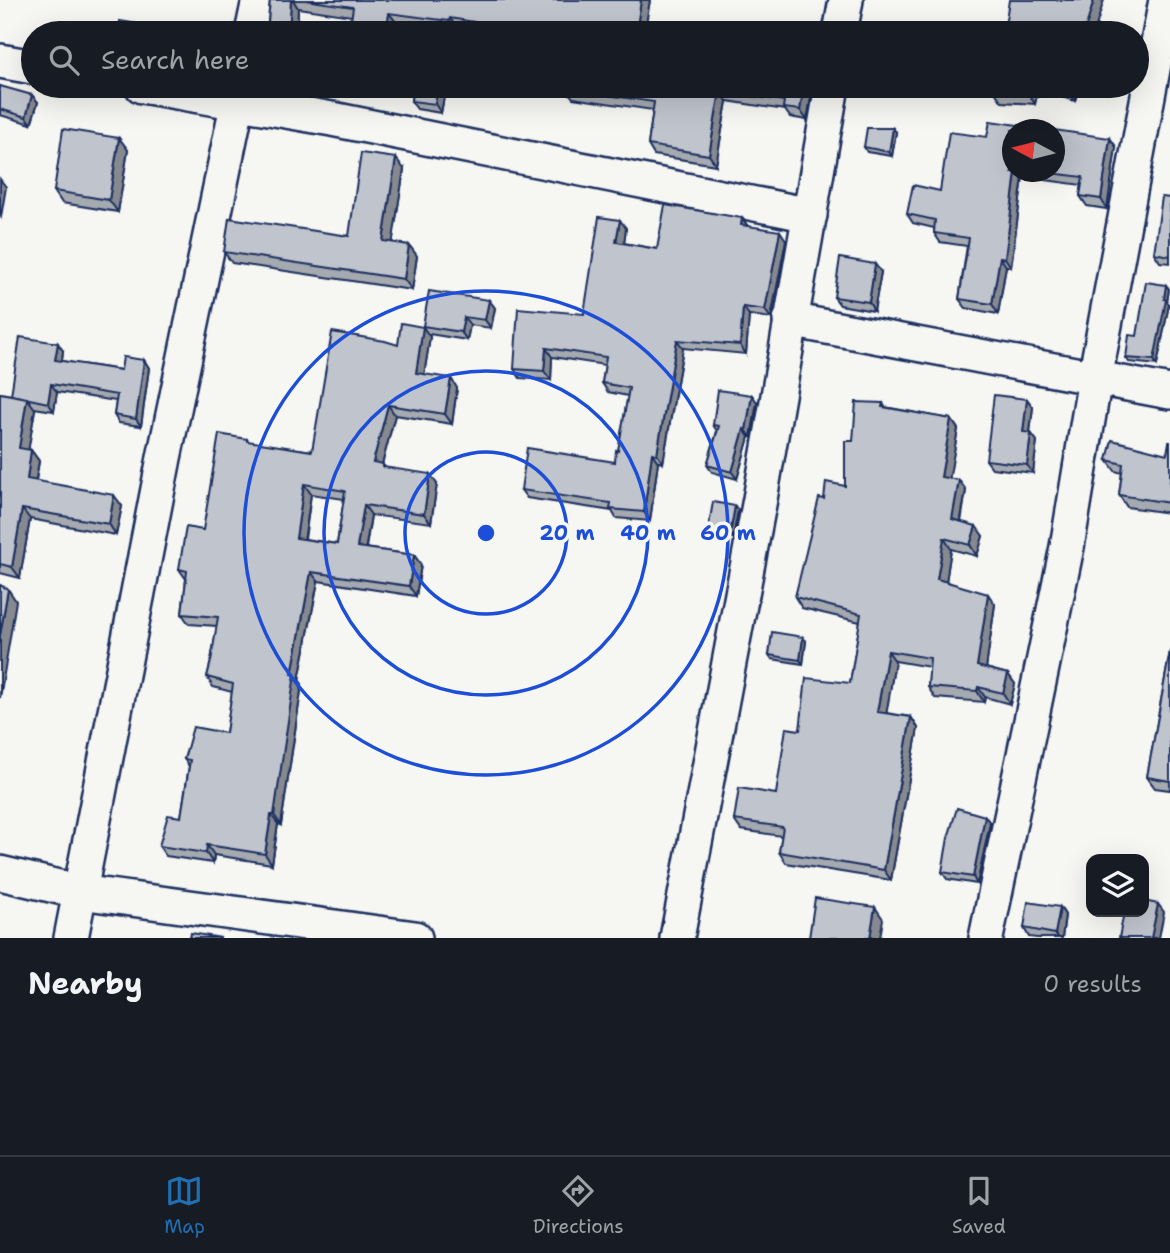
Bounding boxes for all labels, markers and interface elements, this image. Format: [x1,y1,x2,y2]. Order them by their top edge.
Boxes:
search box [21,21,1149,98]
icon: search [45,41,83,79]
text: Search here [101,42,250,77]
north arrow [1002,119,1065,182]
text: 20 m [539,519,595,547]
text: 40 m [620,519,676,547]
text: 60 m [700,519,756,547]
centre of rings [474,521,498,545]
map controls [1086,854,1149,917]
button: layers [1086,854,1149,917]
text: Nearby [28,963,143,1004]
text: 0 results [1043,969,1142,999]
tab: Map [164,1172,205,1239]
tab: Directions [533,1172,624,1239]
tab: Saved [952,1172,1006,1239]

